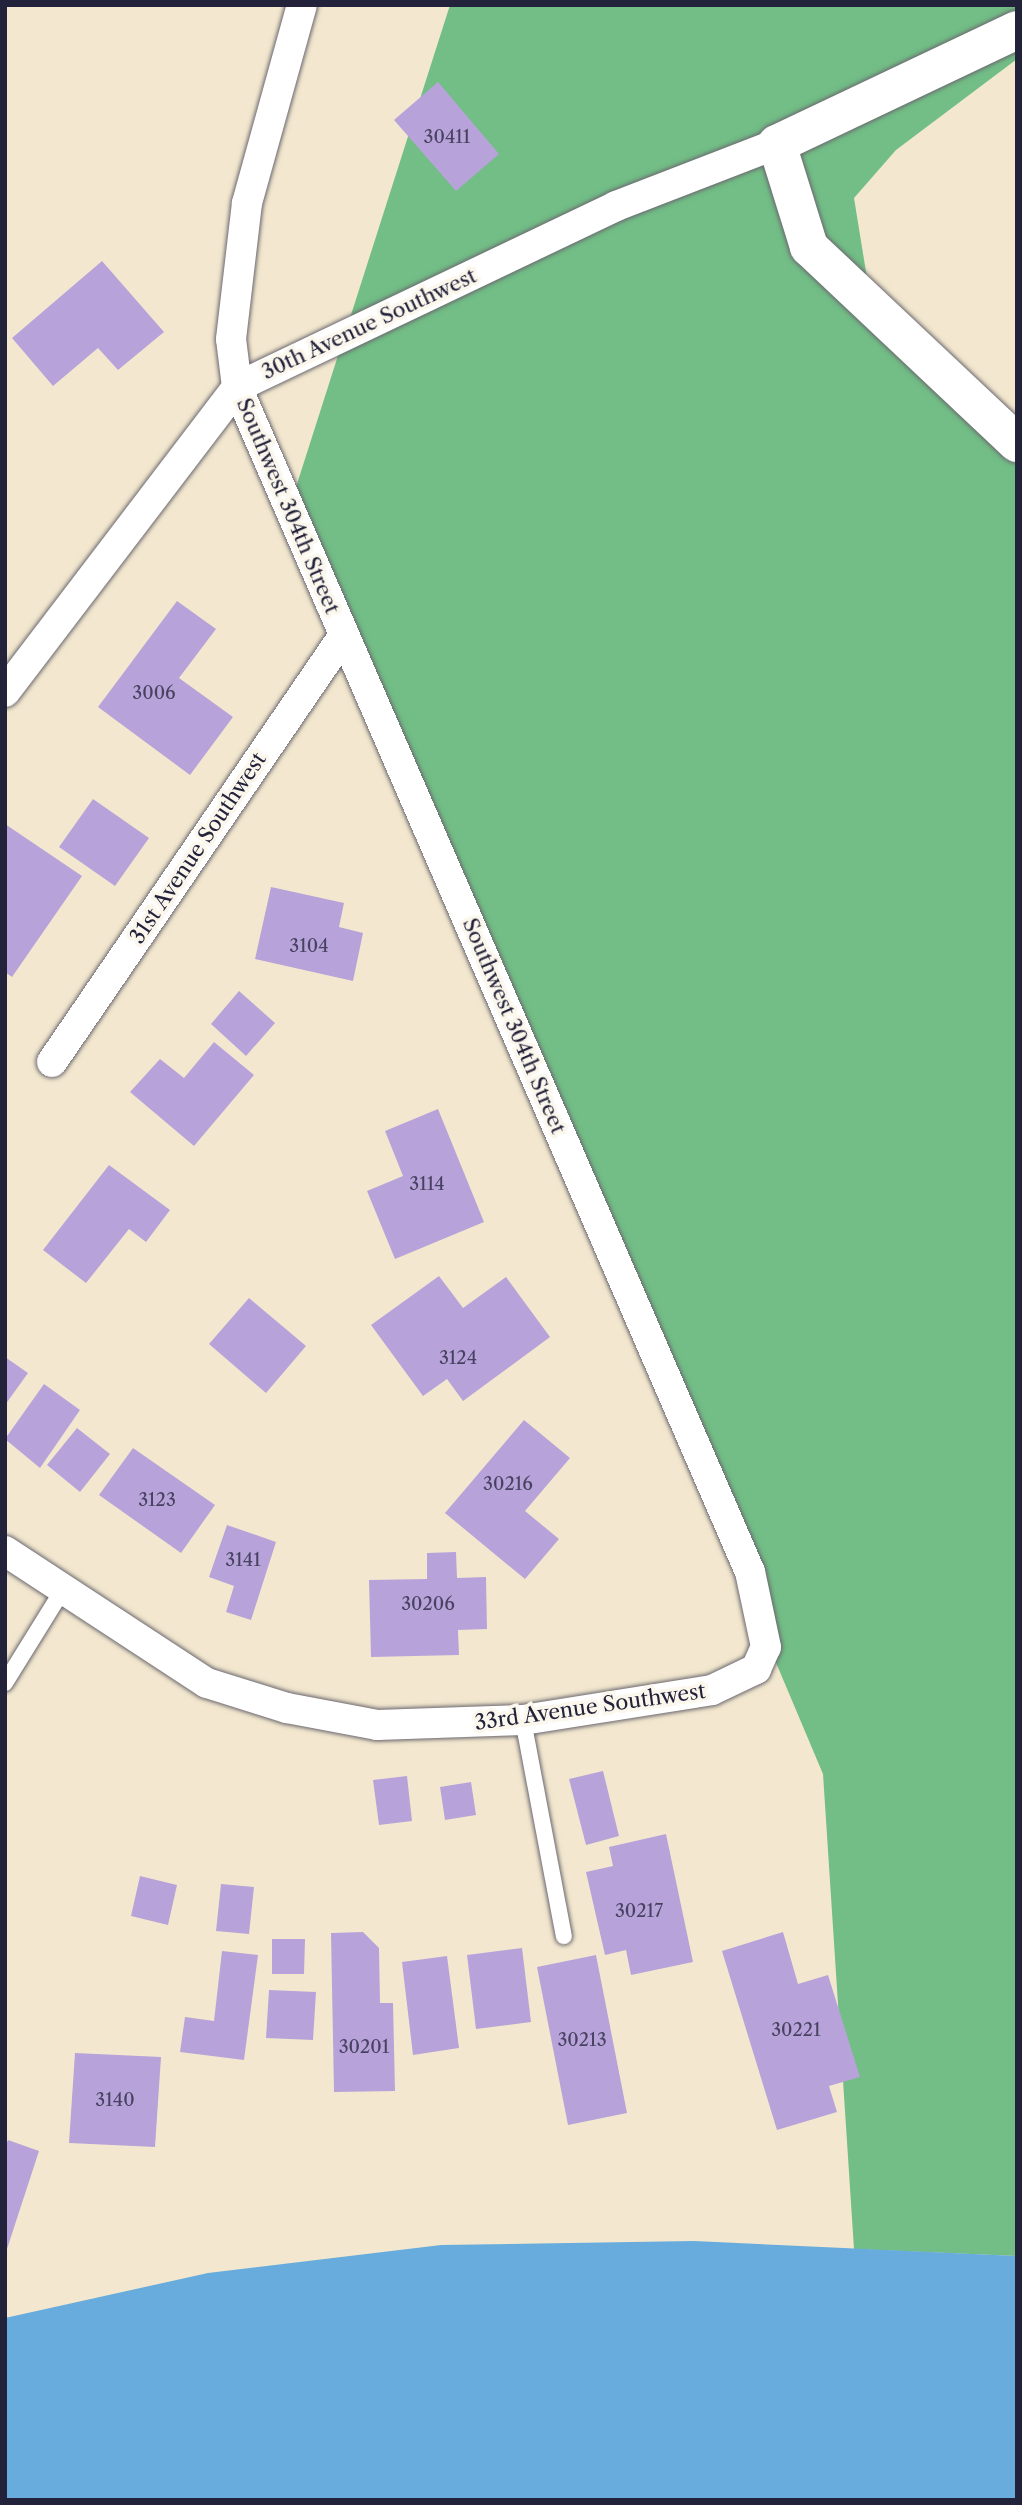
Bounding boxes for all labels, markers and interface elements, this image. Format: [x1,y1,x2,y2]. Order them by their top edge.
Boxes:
house number: 30411 [424,126,470,148]
street label: 30th Avenue Southwest [257,263,481,385]
street label: Southwest 304th Street [231,394,345,618]
house number: 3006 [132,682,176,704]
street label: 31st Avenue Southwest [124,747,272,949]
street label: Southwest 304th Street [457,914,571,1138]
house number: 3104 [289,935,329,957]
house number: 3114 [409,1173,445,1195]
house number: 3124 [439,1347,477,1369]
house number: 30216 [483,1473,533,1495]
house number: 3123 [138,1489,176,1511]
house number: 3141 [225,1549,261,1571]
house number: 30206 [401,1593,455,1615]
street label: 33rd Avenue Southwest [473,1678,707,1736]
house number: 30217 [615,1900,663,1922]
house number: 30221 [771,2019,821,2041]
house number: 30213 [557,2029,607,2051]
house number: 30201 [339,2036,389,2058]
house number: 3140 [95,2089,135,2111]

